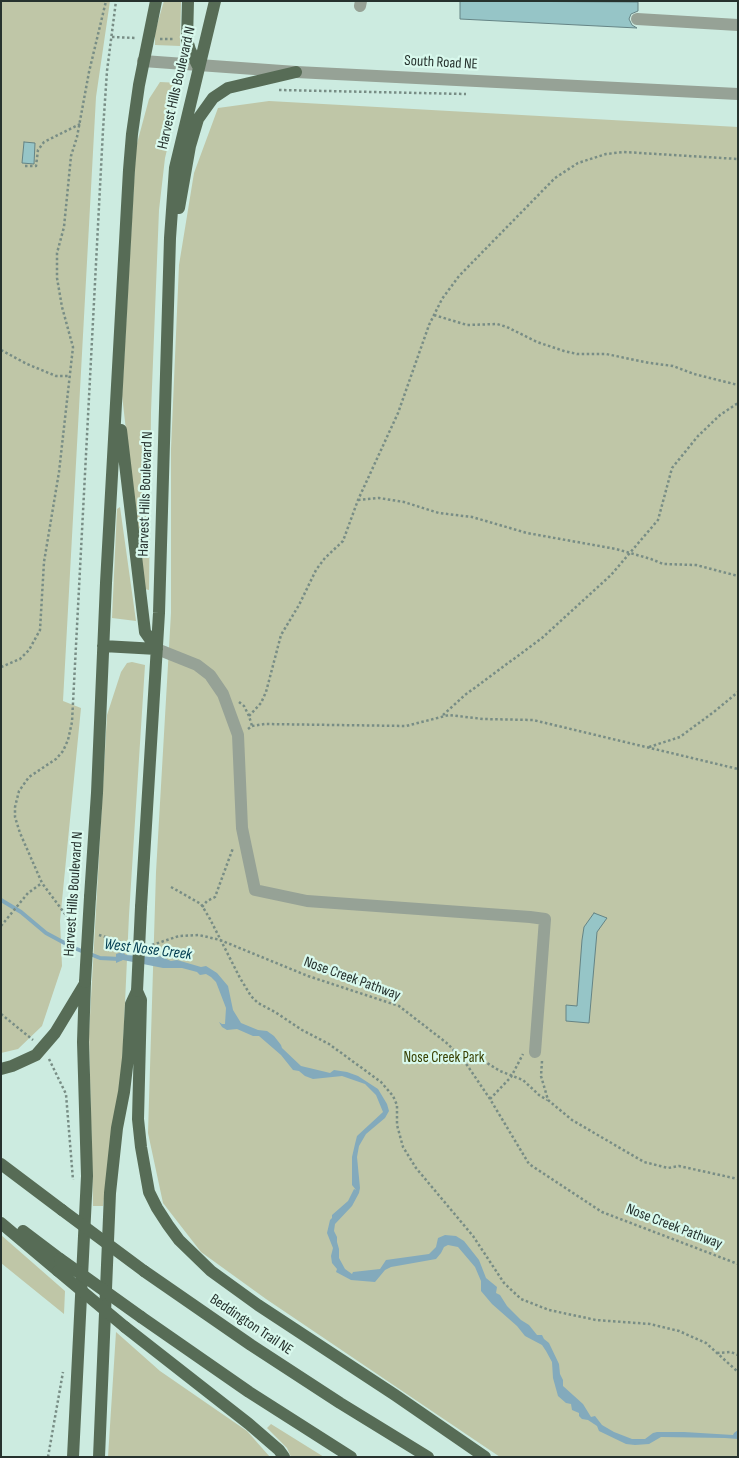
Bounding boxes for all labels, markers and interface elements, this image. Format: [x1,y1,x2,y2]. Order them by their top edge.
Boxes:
street label: Harvest Hills Boulevard N [154,25,200,151]
street label: South Road NE [404,52,478,74]
street label: Harvest Hills Boulevard N [135,431,157,557]
street label: Harvest Hills Boulevard N [61,831,87,957]
water label: West Nose Creek [103,935,193,965]
street label: Nose Creek Pathway [301,953,403,1005]
park label: Nose Creek Park [403,1049,485,1067]
street label: Nose Creek Pathway [623,1200,725,1254]
street label: Beddington Trail NE [206,1291,296,1359]

